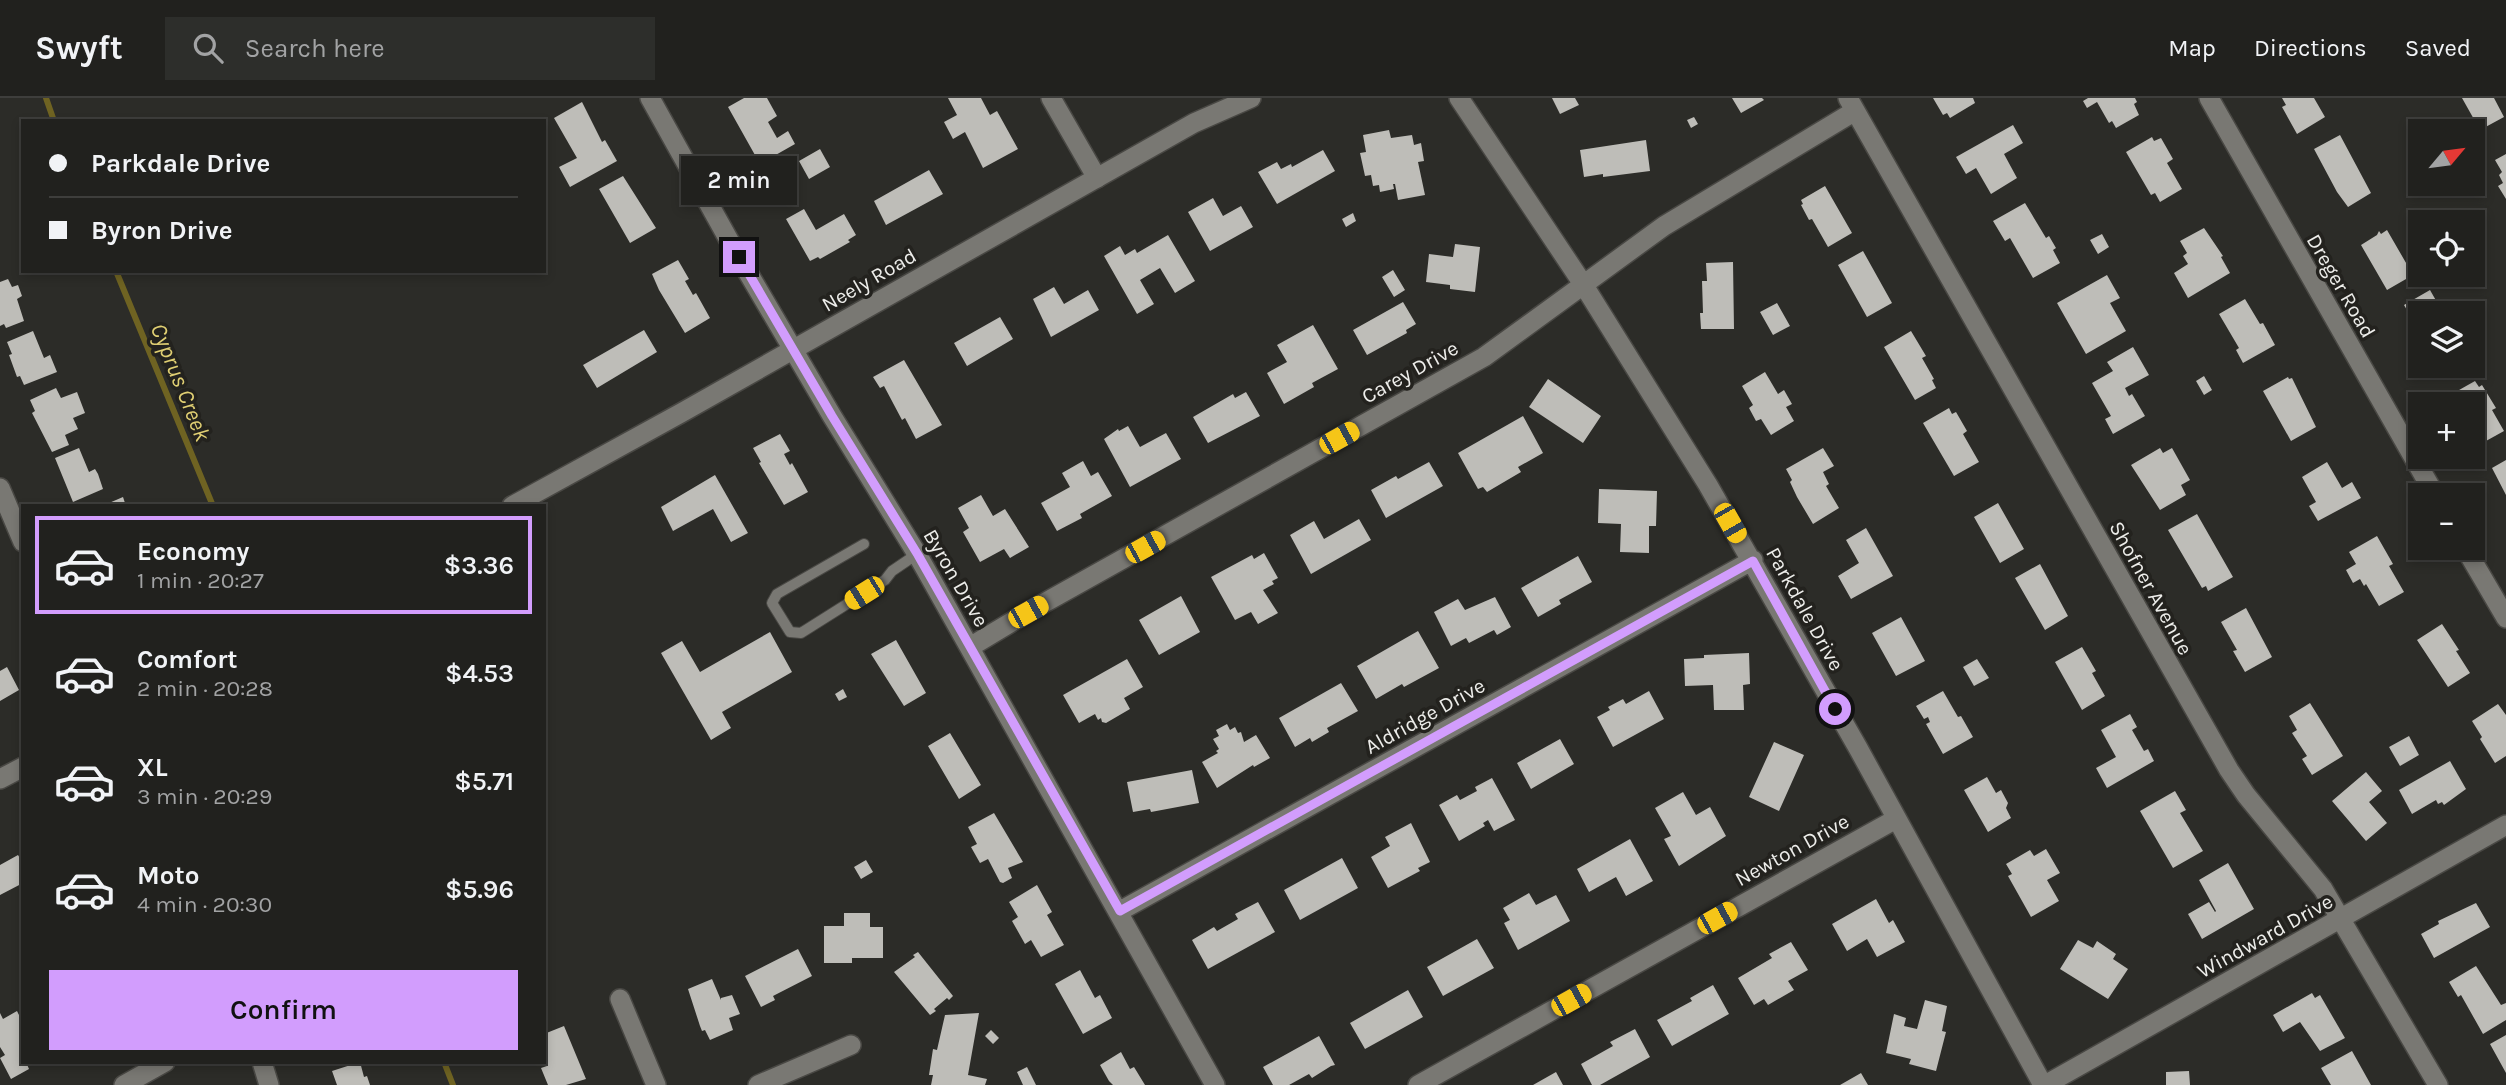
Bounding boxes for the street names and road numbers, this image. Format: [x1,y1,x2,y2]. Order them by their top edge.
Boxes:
street label: Dreger Road [2302,230,2380,342]
street label: Neely Road [818,243,920,317]
street label: Carey Drive [1358,336,1462,408]
street label: Shofner Avenue [2104,517,2198,659]
street label: Byron Drive [918,525,994,631]
street label: Parkdale Drive [1761,543,1849,675]
street label: Aldridge Drive [1361,673,1489,759]
street label: Newton Drive [1731,809,1853,891]
street label: Windward Drive [2193,889,2337,983]

